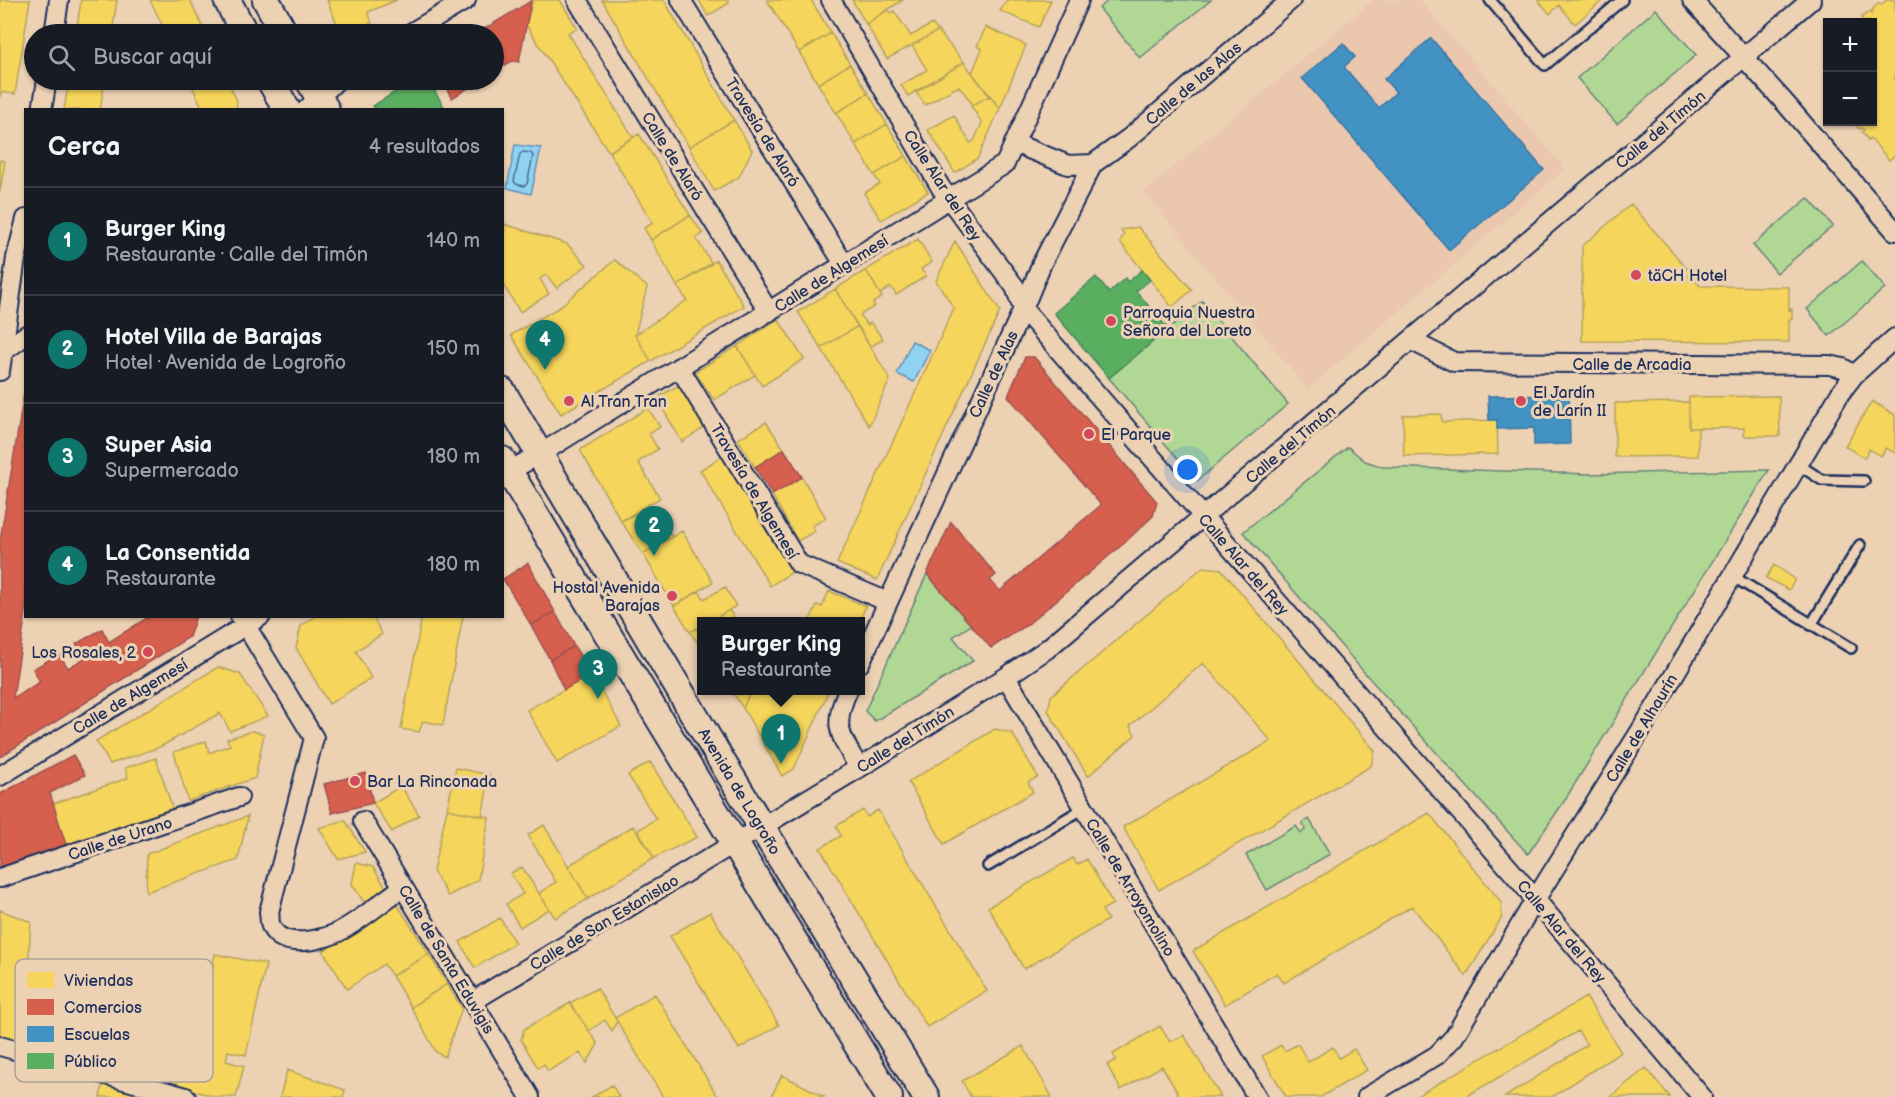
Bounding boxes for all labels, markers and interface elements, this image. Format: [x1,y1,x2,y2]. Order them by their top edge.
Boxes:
map controls [1823,18,1877,126]
button: + [1823,18,1877,72]
search box [24,24,504,90]
street label: Calle de las Alas [1142,39,1246,130]
icon: search [45,41,78,74]
text: Buscar aquí [93,44,212,71]
button: − [1823,72,1877,126]
street label: Travesía de Alaró [720,75,803,191]
street label: Calle del Timón [1612,87,1710,173]
street label: Calle de Alaró [637,109,707,205]
street label: Calle Alar del Rey [899,127,985,245]
text: Cerca [48,132,120,163]
text: 4 resultados [369,135,480,159]
text: Burger King [105,216,226,243]
text: 1 [63,229,72,253]
text: 140 m [426,229,480,253]
street label: Calle de Algemesí [771,231,892,317]
text: Restaurante · Calle del Timón [105,243,368,267]
place label: täCH Hotel [1648,267,1727,286]
marker: täCH Hotel [1629,268,1643,282]
place label: Parroquia Nuestra Señora del Loreto [1123,304,1255,341]
marker: Parroquia Nuestra Señora del Loreto [1104,314,1118,328]
pin: 4 [526,320,564,370]
text: Hotel Villa de Barajas [105,324,322,351]
street label: Calle de Alas [966,328,1023,421]
text: 2 [62,337,73,361]
text: 150 m [427,337,480,361]
text: Hotel · Avenida de Logroño [105,351,346,375]
street label: Calle de Arcadia [1572,356,1692,375]
place label: El Jardín de Larín II [1533,384,1607,421]
place label: Al Tran Tran [581,393,667,412]
marker: Al Tran Tran [562,394,576,408]
marker: El Jardín de Larín II [1514,394,1528,408]
street label: Calle del Timón [1242,402,1340,488]
street label: Travesía de Algemesí [706,421,802,563]
place label: El Parque [1101,426,1172,445]
marker: El Parque [1082,427,1096,441]
text: Super Asia [105,432,212,459]
text: 3 [62,445,73,469]
text: 180 m [427,445,480,469]
your location [1173,455,1202,484]
text: Supermercado [105,459,239,483]
pin: 2 [634,506,674,556]
street label: Calle Alar del Rey [1194,510,1293,620]
text: La Consentida [105,540,250,567]
text: 4 [62,553,73,577]
text: 180 m [427,553,480,577]
text: Restaurante [105,567,216,591]
place label: Hostal Avenida Barajas [553,579,660,616]
marker: Hostal Avenida Barajas [665,589,679,603]
popup [697,617,865,695]
text: Burger King [721,631,841,658]
place label: Los Rosales, 2 [31,644,137,663]
marker: Los Rosales, 2 [141,645,155,659]
pin: 3 [578,650,618,699]
street label: Calle de Algemesí [70,655,192,739]
text: Restaurante [721,658,832,682]
street label: Calle de Alhaurín [1602,671,1682,786]
street label: Calle del Timón [854,703,958,778]
pin: 1 [762,714,800,764]
street label: Avenida de Logroño [693,725,784,859]
place label: Bar La Rinconada [367,773,497,792]
marker: Bar La Rinconada [348,774,362,788]
street label: Calle de Urano [66,814,175,865]
street label: Calle de Arroyomolino [1081,815,1178,960]
street label: Calle de San Estanislao [527,871,683,975]
street label: Calle Alar del Rey [1512,877,1610,988]
street label: Calle de Santa Eduvigis [394,882,498,1038]
legend [15,959,213,1082]
text: Viviendas [64,972,133,991]
text: Comercios [64,999,142,1018]
text: Escuelas [64,1026,130,1045]
text: Público [64,1053,117,1072]

